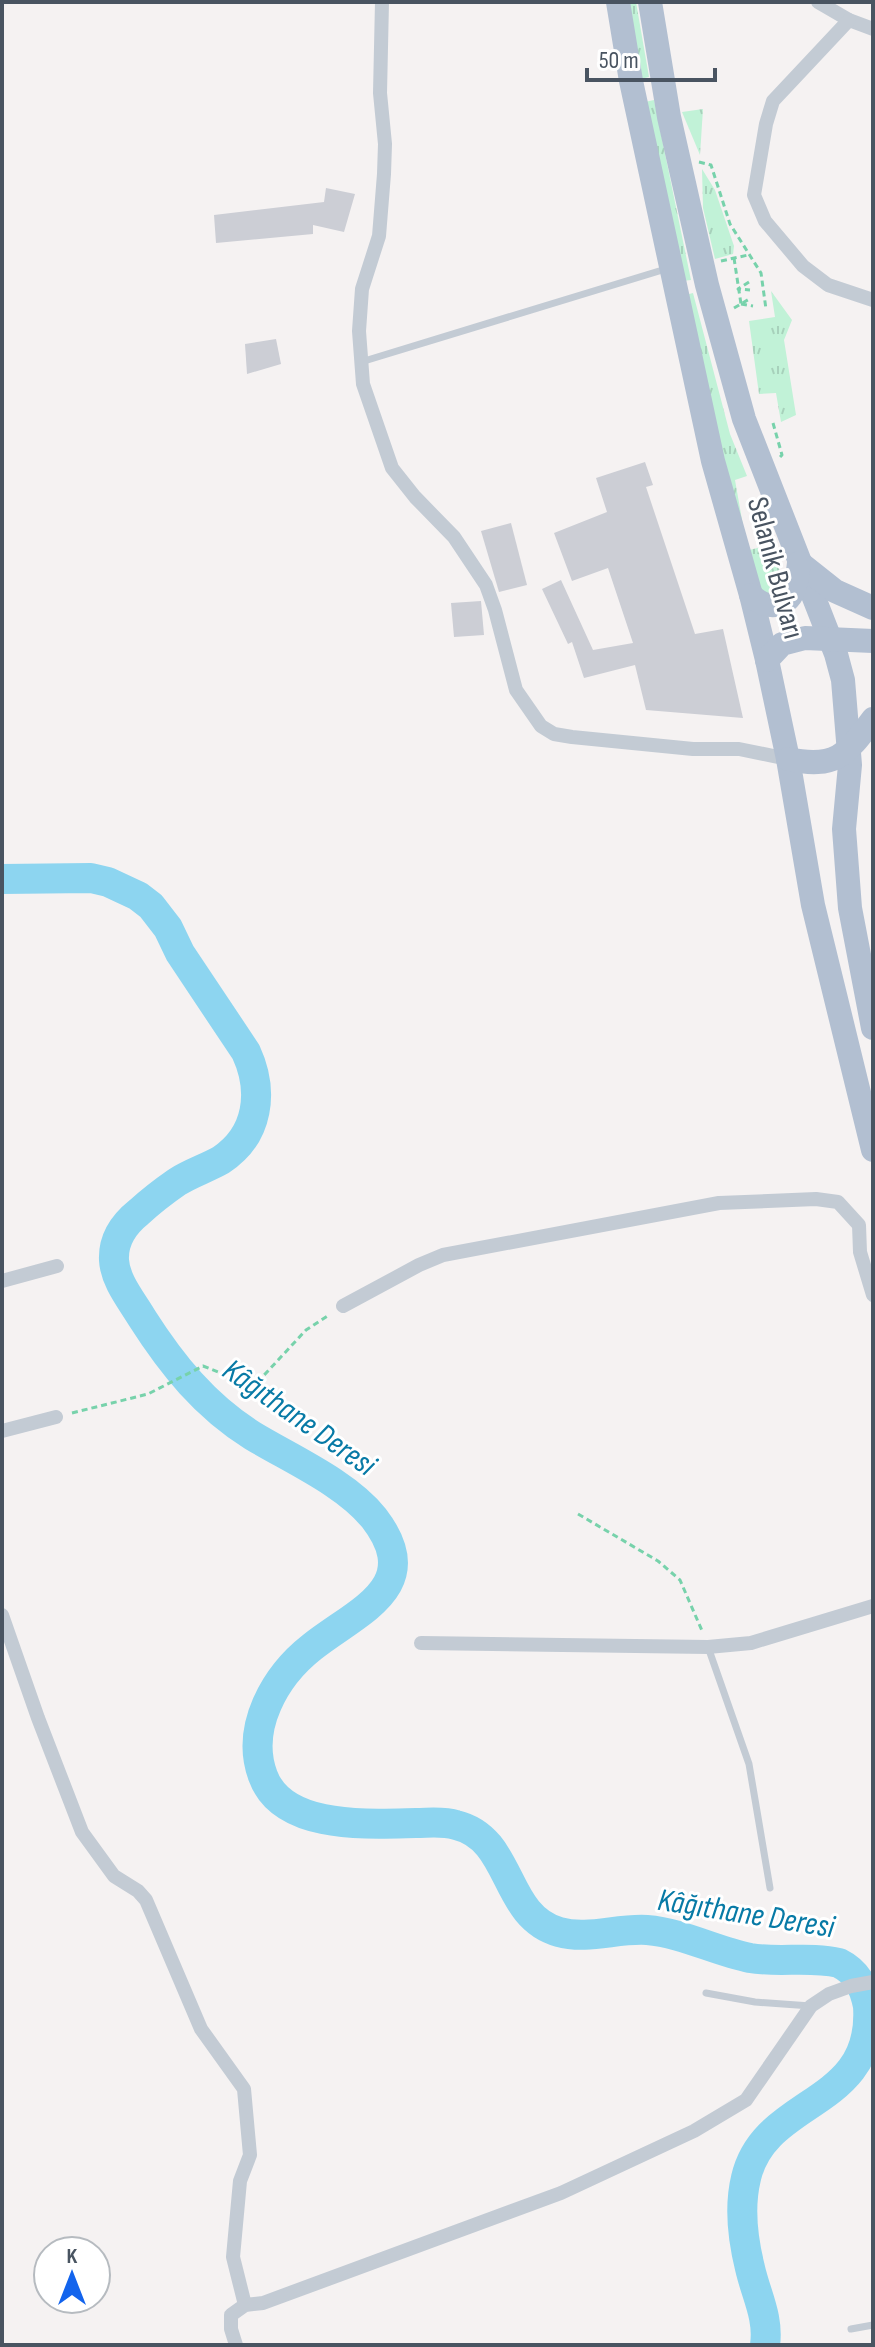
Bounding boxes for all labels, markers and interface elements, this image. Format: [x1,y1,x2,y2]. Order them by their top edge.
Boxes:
scale bar [587,32,715,82]
text: 50 m [599,46,639,75]
street label: Selanik Bulvarı [739,493,811,643]
water label: Kâğıthane Deresi [215,1351,384,1486]
water label: Kâğıthane Deresi [655,1881,838,1947]
north arrow [32,2235,112,2315]
text: K [67,2243,78,2270]

